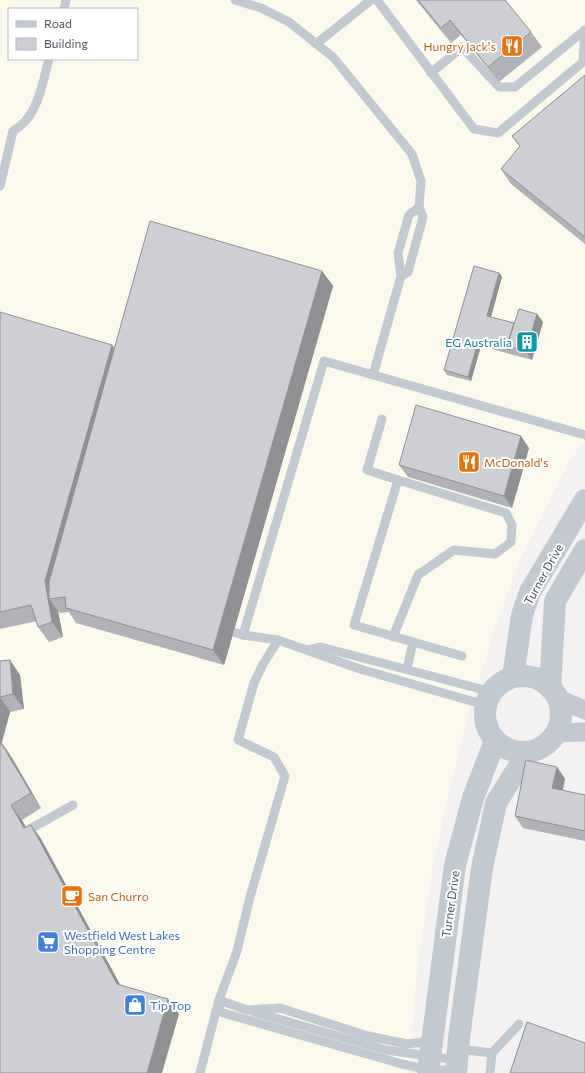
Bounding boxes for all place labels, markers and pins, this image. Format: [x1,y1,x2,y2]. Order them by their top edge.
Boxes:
restaurant icon: Hungry Jack's [499,33,525,59]
place label: Hungry Jack's [424,39,496,54]
building icon: EG Australia [514,329,540,355]
place label: EG Australia [445,335,512,349]
restaurant icon: McDonald's [456,449,482,475]
place label: McDonald's [484,455,548,469]
cafe icon: San Churro [59,883,85,909]
place label: San Churro [88,889,149,903]
place label: Westfield West Lakes Shopping Centre [64,928,180,956]
supermarket icon: Westfield West Lakes Shopping Centre [35,929,61,955]
shop icon: Tip Top [122,992,148,1018]
place label: Tip Top [150,998,191,1012]

